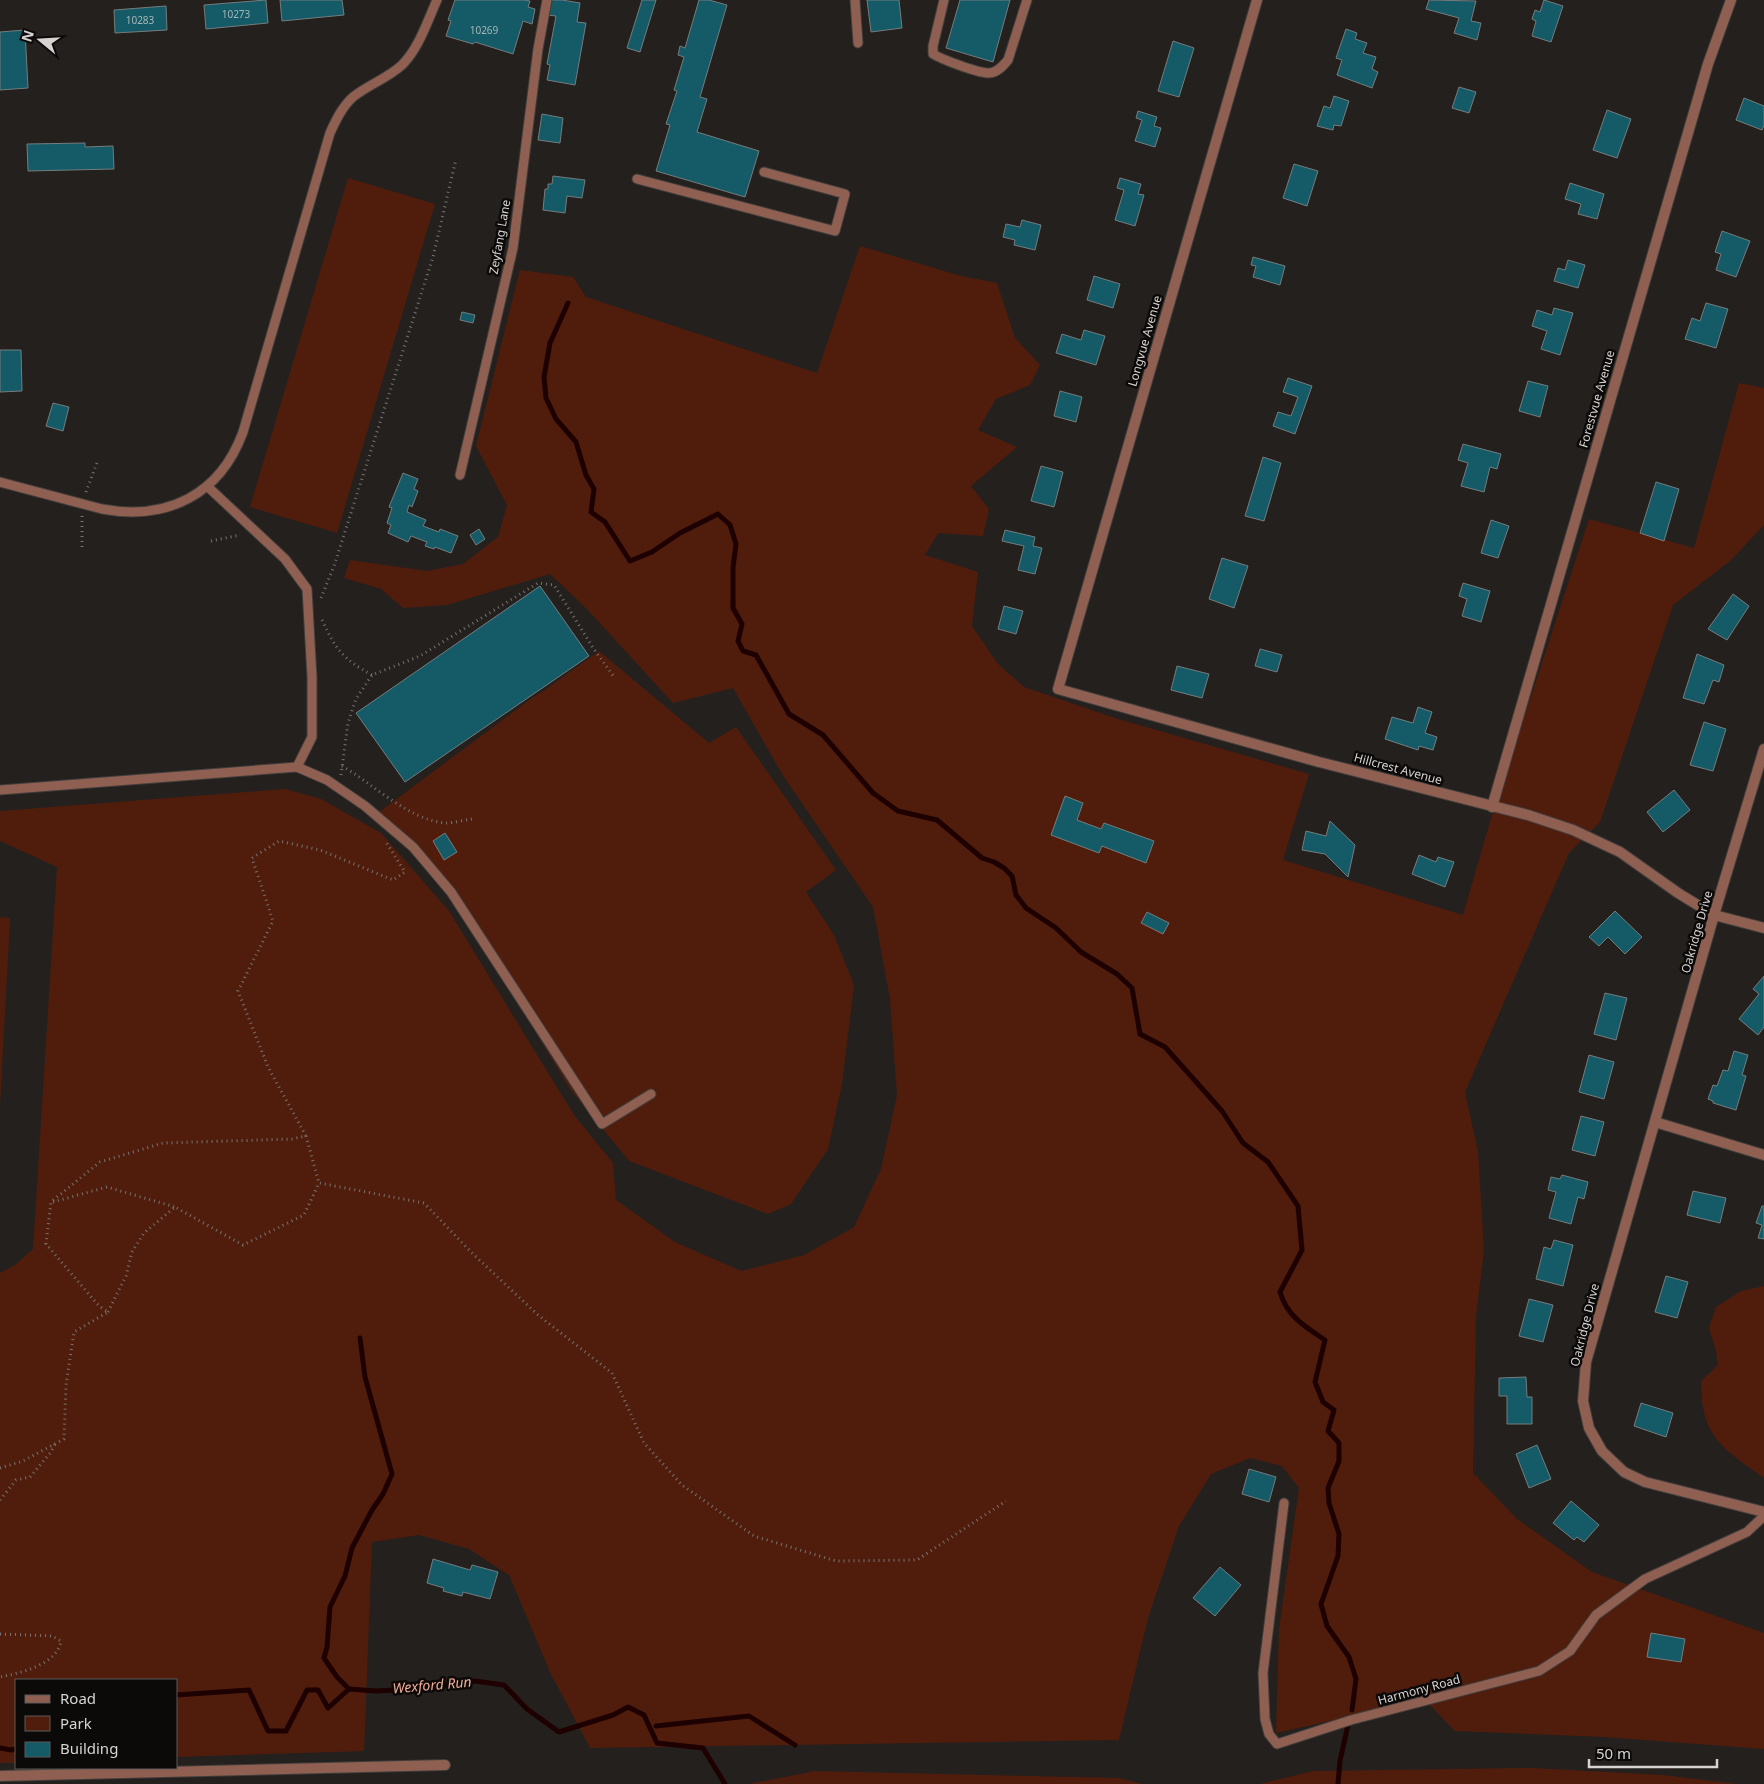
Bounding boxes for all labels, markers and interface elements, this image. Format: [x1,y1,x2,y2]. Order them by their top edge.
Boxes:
house number: 10273 [222,7,251,21]
house number: 10283 [126,13,155,27]
north arrow [15,15,65,65]
house number: 10269 [470,23,499,37]
text: N [16,27,38,44]
street label: Zeyfang Lane [485,198,514,276]
street label: Longvue Avenue [1123,293,1166,388]
street label: Forestvue Avenue [1574,348,1619,450]
street label: Hillcrest Avenue [1352,749,1444,789]
street label: Oakridge Drive [1677,888,1716,975]
street label: Oakridge Drive [1566,1281,1603,1368]
street label: Harmony Road [1376,1670,1462,1709]
water label: Wexford Run [392,1672,472,1697]
legend [15,1679,178,1769]
text: Road [60,1688,96,1708]
text: Park [60,1713,92,1733]
scale bar [1589,1736,1716,1768]
text: Building [60,1738,118,1758]
text: 50 m [1596,1743,1631,1763]

